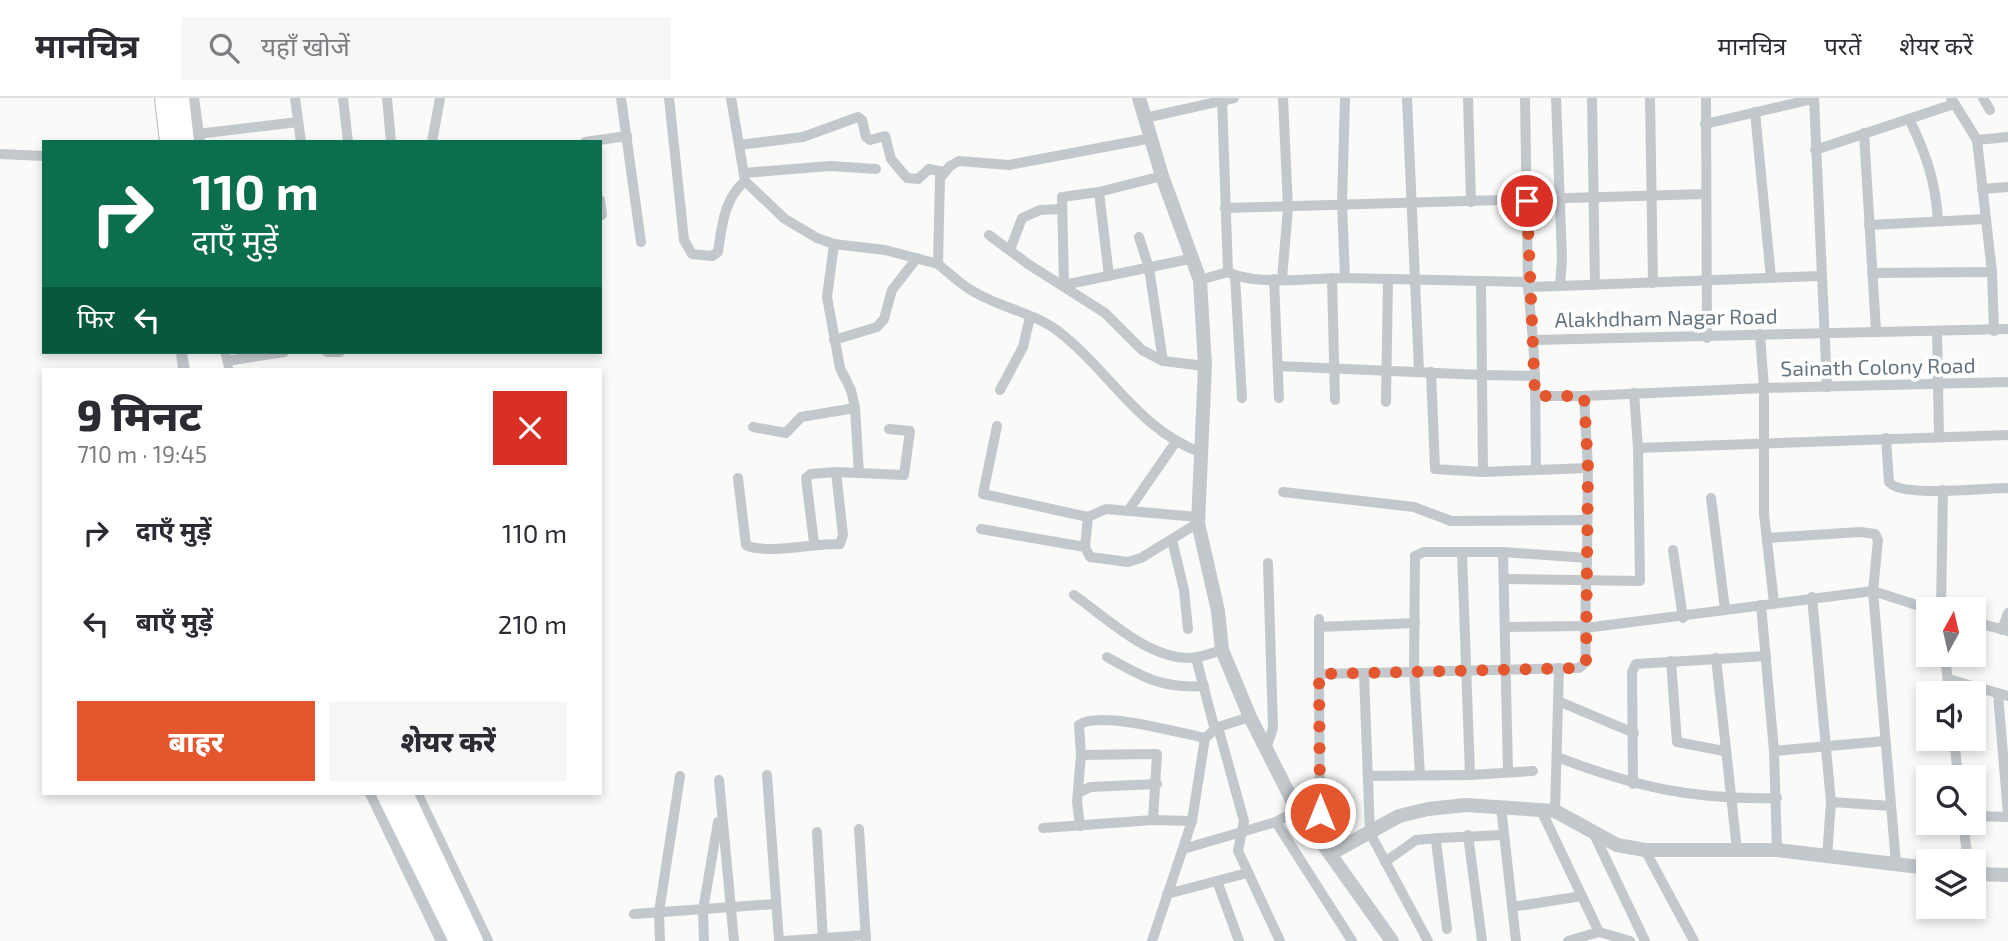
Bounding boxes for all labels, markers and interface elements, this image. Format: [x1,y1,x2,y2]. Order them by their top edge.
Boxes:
search box [181,17,671,80]
text: मानचित्र [35,25,139,65]
icon: search [205,29,243,67]
text: यहाँ खोजें [261,30,350,61]
text: मानचित्र [1718,31,1786,60]
text: परतें [1824,31,1861,60]
text: शेयर करें [1899,31,1973,60]
text: 110 m [192,161,319,220]
icon: right [77,168,168,259]
pin [1497,171,1557,231]
icon: arrive [1508,182,1546,220]
text: दाएँ मुड़ें [192,221,278,259]
icon: left [128,301,166,339]
text: फिर [77,302,114,333]
street label: Alakhdham Nagar Road [1554,303,1778,331]
street label: Sainath Colony Road [1780,352,1976,380]
text: 9 मिनट [77,389,202,439]
button: close [493,391,567,465]
text: 710 m · 19:45 [77,440,207,468]
icon: right [77,514,115,552]
text: दाएँ मुड़ें [136,514,211,545]
text: 110 m [502,517,567,548]
north arrow [1916,597,1986,667]
map controls [1916,597,1986,919]
icon: left [77,605,115,643]
text: बाएँ मुड़ें [136,605,213,636]
text: 210 m [498,608,567,639]
button: sound [1916,681,1986,751]
button: बाहर [77,701,315,781]
button: शेयर करें [329,701,567,781]
button: search [1916,765,1986,835]
position arrow [1283,776,1357,850]
button: layers [1916,849,1986,919]

